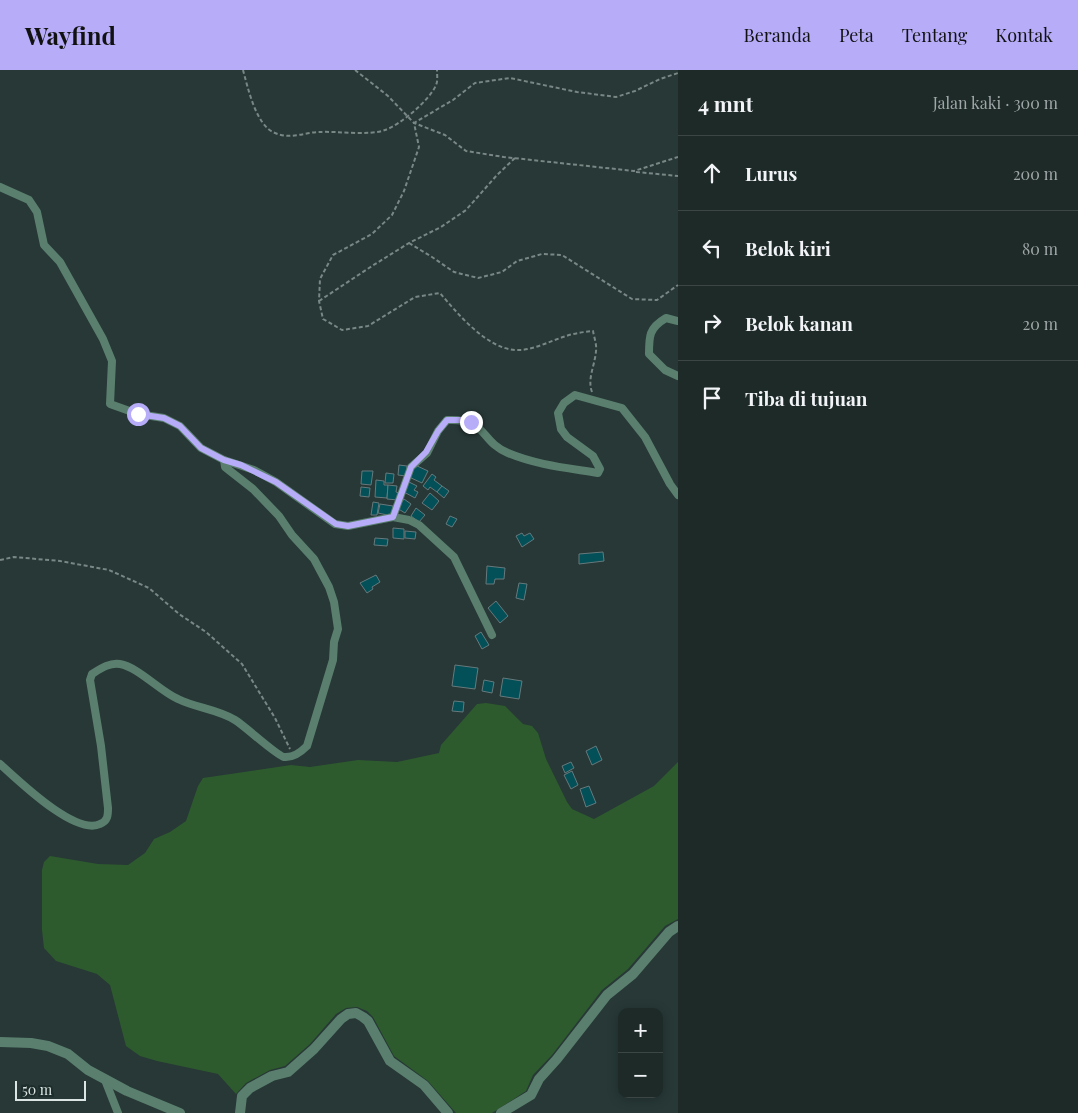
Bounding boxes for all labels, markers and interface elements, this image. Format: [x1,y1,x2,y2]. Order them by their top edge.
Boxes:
text: Wayfind [25,19,116,51]
text: Beranda [743,23,811,47]
text: Peta [839,23,874,47]
text: Tentang [902,23,967,47]
text: Kontak [995,23,1053,47]
text: 4 mnt [698,89,753,117]
text: Jalan kaki · 300 m [933,92,1058,113]
icon: ahead [698,159,726,187]
text: Lurus [745,160,797,186]
text: 200 m [1013,163,1058,184]
icon: left [698,234,726,262]
text: Belok kiri [745,235,831,261]
text: 80 m [1022,238,1058,259]
icon: right [698,309,726,337]
text: Belok kanan [745,310,853,336]
text: 20 m [1023,313,1058,334]
icon: arrive [698,384,726,412]
text: Tiba di tujuan [745,385,867,411]
route start [127,403,150,426]
route end [460,411,483,434]
map controls [618,1008,663,1098]
button: + [618,1008,663,1053]
button: − [618,1053,663,1098]
scale bar [15,1078,86,1101]
text: 50 m [22,1080,52,1099]

